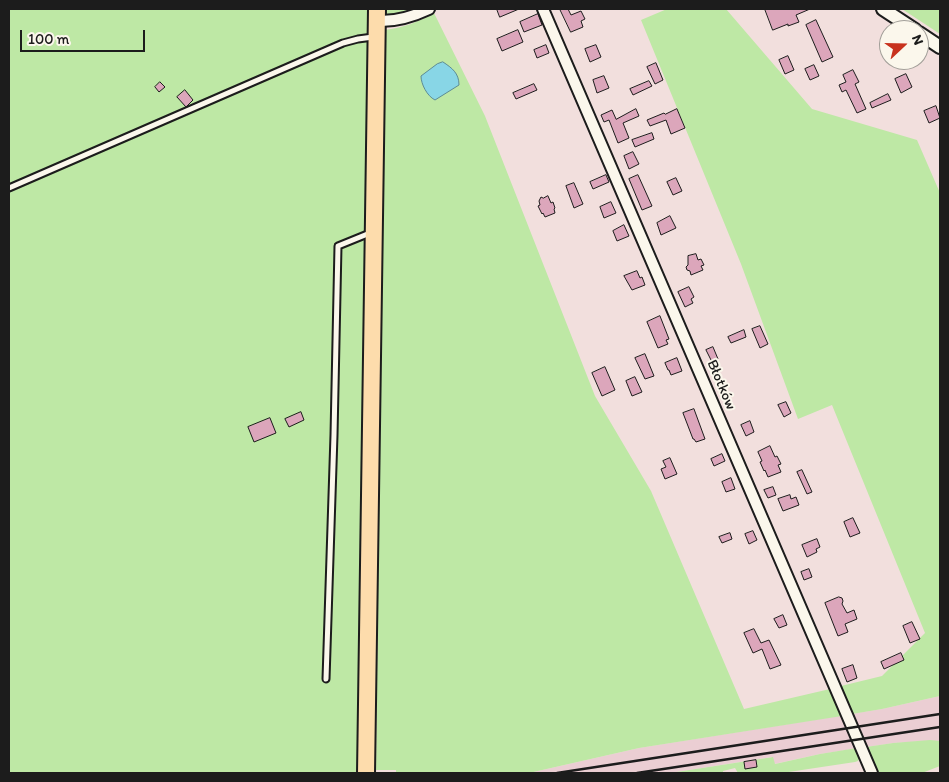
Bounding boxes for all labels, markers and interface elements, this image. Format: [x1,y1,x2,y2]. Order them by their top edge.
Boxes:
scale bar [22,20,148,52]
north arrow [879,20,929,70]
text: 100 m [28,30,69,48]
text: N [908,32,927,47]
street label: Błotków [702,357,740,413]

